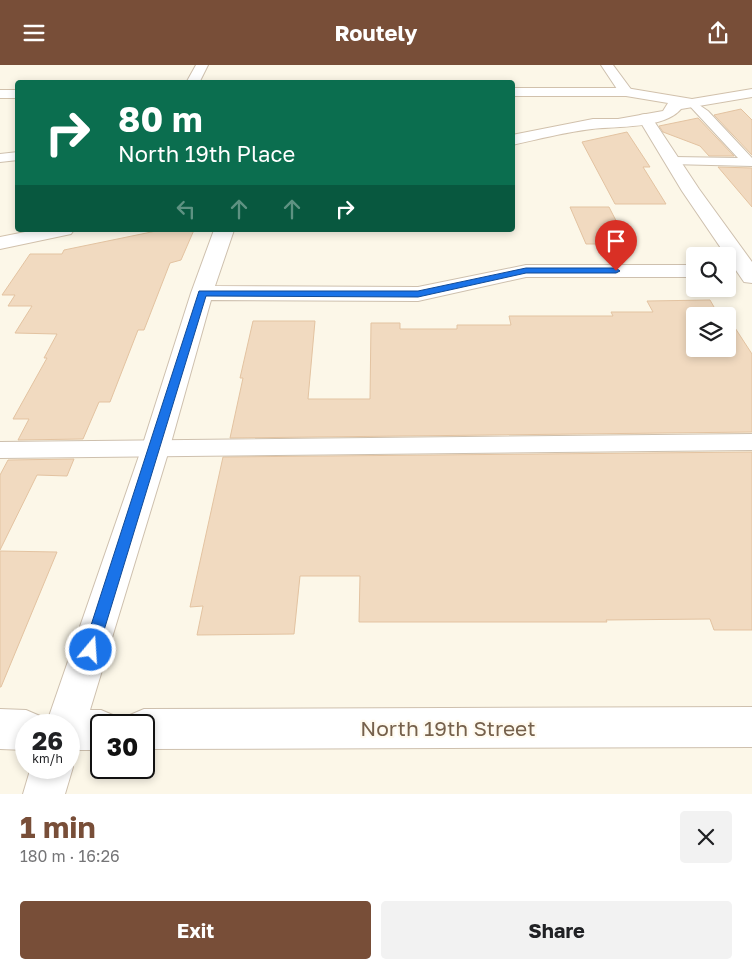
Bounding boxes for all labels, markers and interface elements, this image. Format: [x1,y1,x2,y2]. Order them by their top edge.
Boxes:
icon: menu [20,19,48,47]
text: Routely [334,19,418,46]
icon: share [704,19,732,47]
text: 80 m [118,98,203,140]
icon: right [35,100,100,165]
text: North 19th Place [118,140,295,167]
icon: left [172,195,200,223]
icon: ahead [225,195,253,223]
icon: ahead [278,195,306,223]
icon: right [331,195,359,223]
pin [595,220,637,271]
icon: arrive [602,227,630,255]
map controls [686,247,736,357]
button: search [686,247,736,297]
button: layers [686,307,736,357]
position arrow [64,623,116,675]
speed limit sign: 30 [90,714,155,779]
street label: North 19th Street [360,715,536,741]
text: 26 [32,725,63,756]
text: km/h [32,751,63,766]
text: 1 min [20,809,96,845]
button: close [680,811,732,863]
text: 180 m · 16:26 [20,846,120,866]
button: Exit [20,901,371,959]
button: Share [381,901,732,959]

